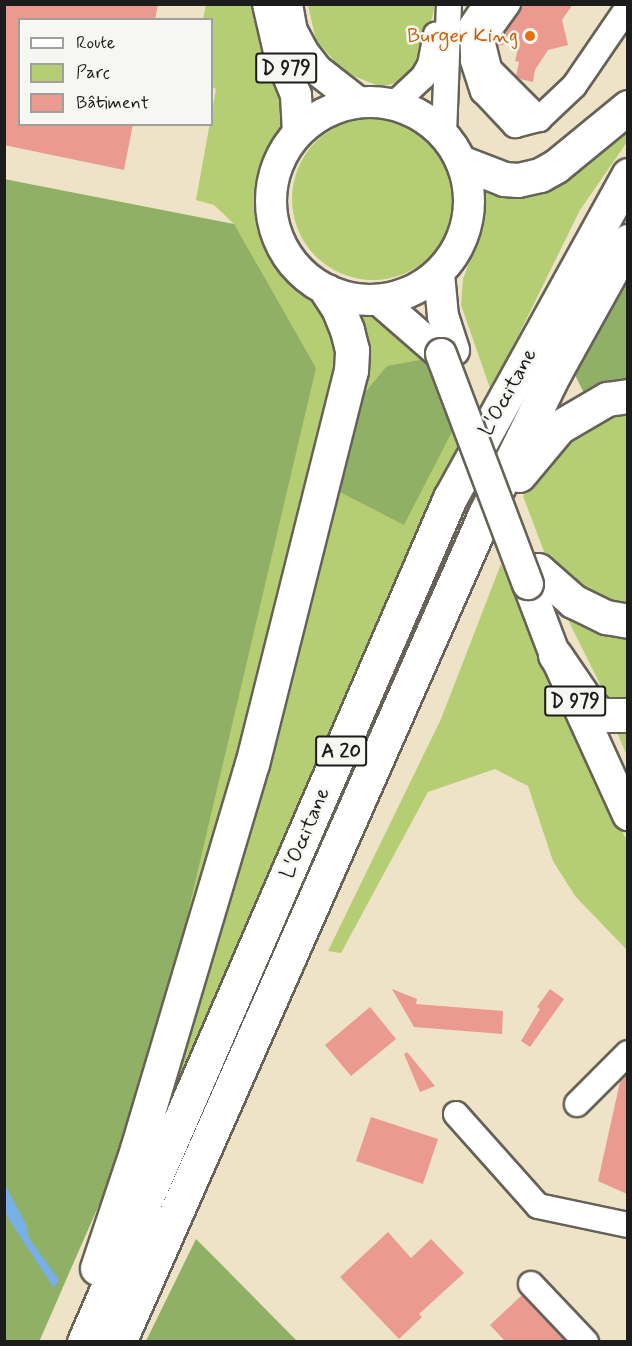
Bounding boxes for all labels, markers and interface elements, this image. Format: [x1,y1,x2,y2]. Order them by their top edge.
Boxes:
legend [18,18,213,126]
place label: Burger King [410,23,518,49]
marker: Burger King [523,29,537,43]
text: Route [76,31,115,55]
road number: D 979 [254,51,318,85]
text: Parc [76,61,110,85]
text: Bâtiment [76,91,149,115]
street label: L'Occitane [474,344,542,440]
road number: D 979 [544,684,606,718]
road number: A 20 [314,734,368,768]
street label: L'Occitane [275,784,335,882]

